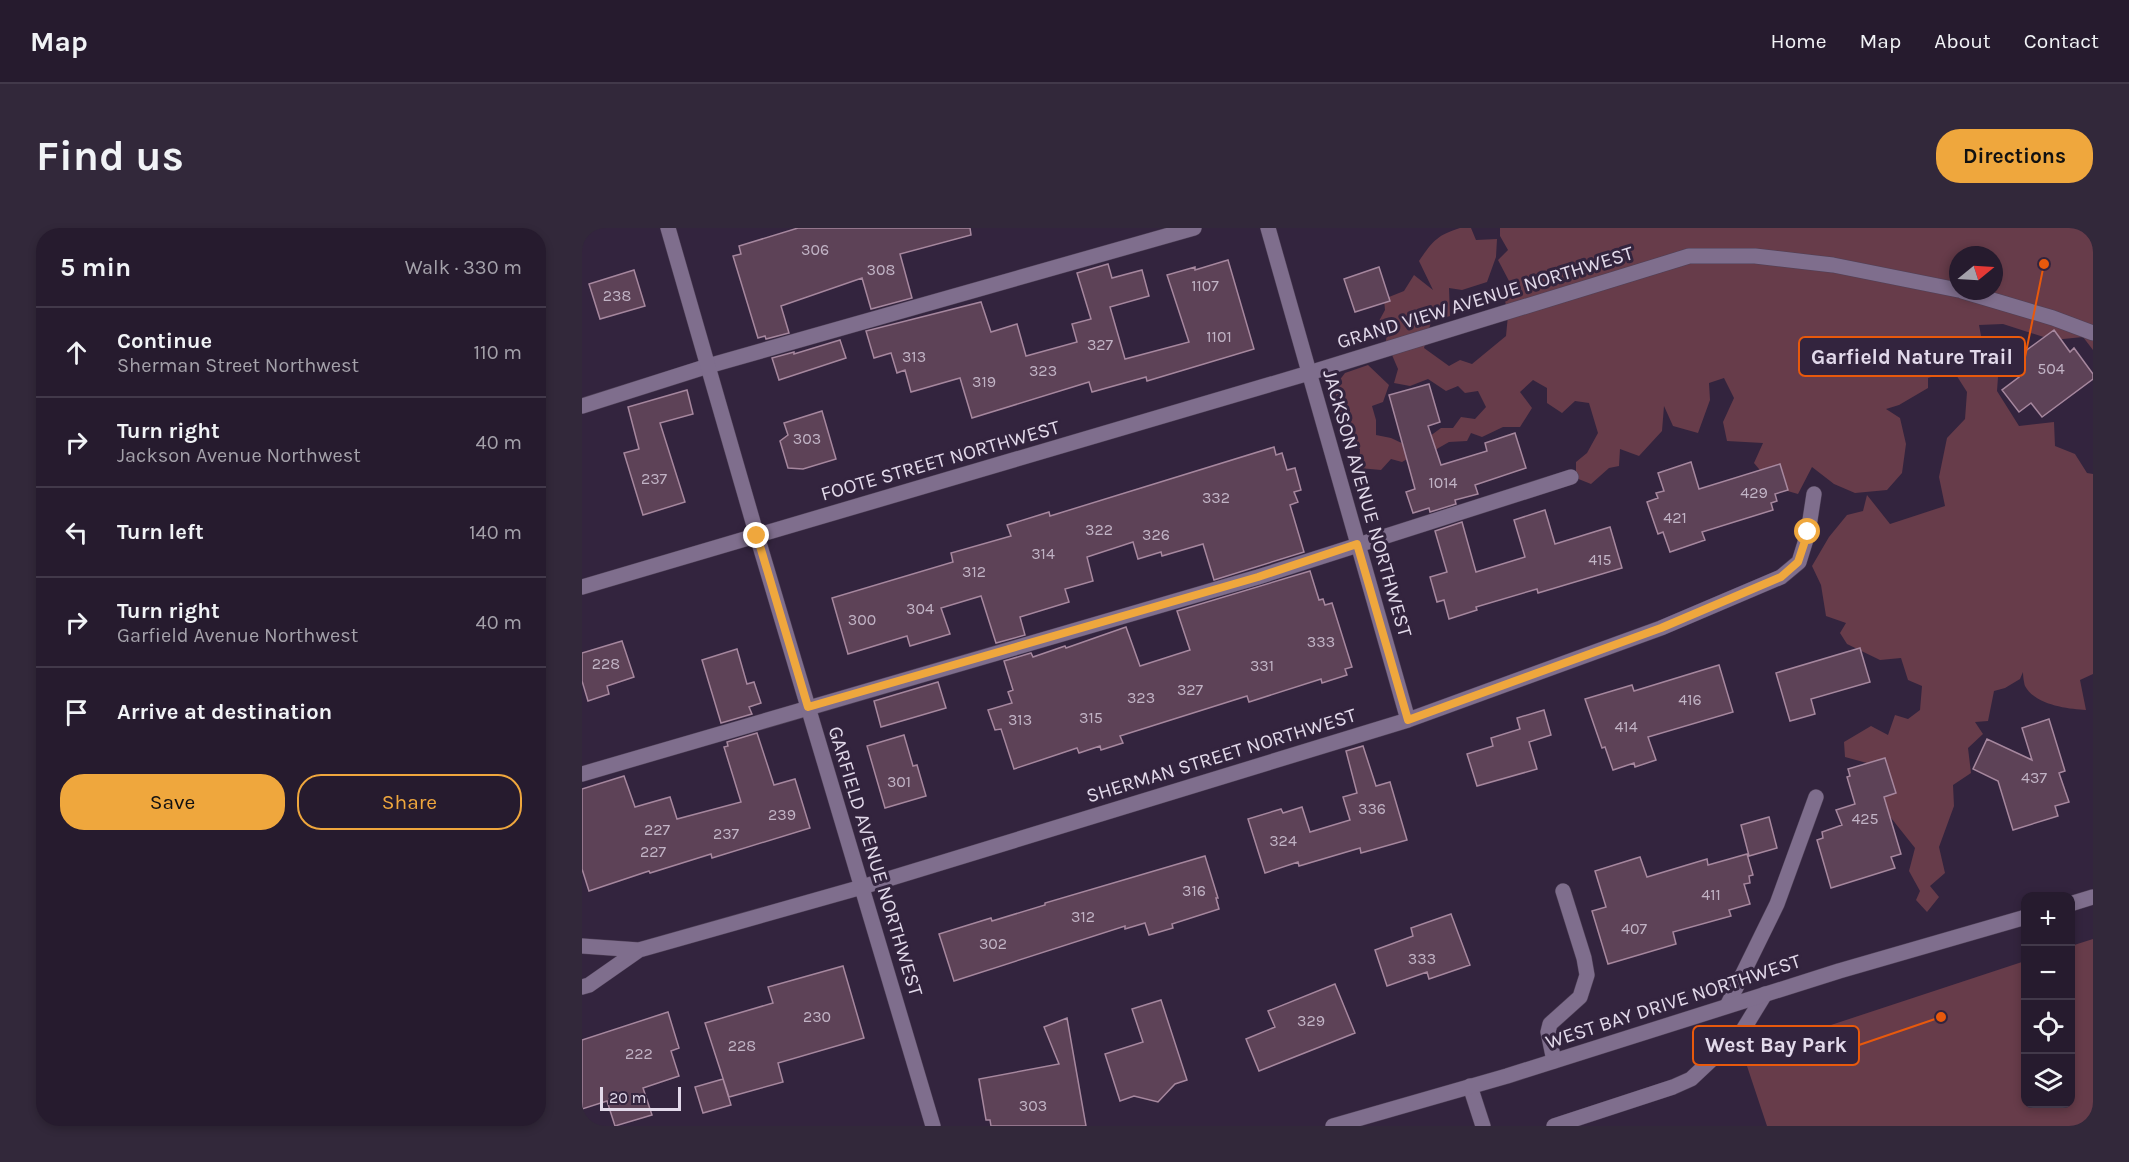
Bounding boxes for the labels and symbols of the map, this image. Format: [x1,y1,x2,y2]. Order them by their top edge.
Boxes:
house number: 306 [801,240,829,259]
street label: GRAND VIEW AVENUE NORTHWEST [1334,241,1636,354]
north arrow [1949,246,2003,300]
house number: 308 [867,260,895,279]
house number: 1107 [1191,276,1219,295]
house number: 238 [603,286,631,305]
house number: 1101 [1206,327,1232,346]
house number: 327 [1087,335,1114,354]
callout: Garfield Nature Trail [1799,337,2025,376]
text: Garfield Nature Trail [1811,345,2013,369]
house number: 313 [902,347,926,366]
house number: 504 [2037,359,2065,378]
house number: 323 [1029,361,1057,380]
street label: JACKSON AVENUE NORTHWEST [1318,367,1417,639]
house number: 319 [972,372,996,391]
street label: FOOTE STREET NORTHWEST [818,415,1062,506]
house number: 303 [793,429,821,448]
house number: 237 [641,469,668,488]
house number: 1014 [1428,473,1458,492]
house number: 429 [1740,483,1768,502]
house number: 332 [1202,488,1230,507]
house number: 421 [1663,508,1687,527]
route start [1794,518,1820,544]
house number: 322 [1085,520,1113,539]
route end [743,522,769,548]
house number: 326 [1142,525,1170,544]
house number: 314 [1031,544,1055,563]
house number: 415 [1588,550,1612,569]
house number: 312 [962,562,986,581]
house number: 304 [906,599,934,618]
house number: 300 [848,610,876,629]
house number: 333 [1307,632,1335,651]
house number: 228 [592,654,620,673]
house number: 331 [1250,656,1274,675]
house number: 327 [1177,680,1204,699]
house number: 323 [1127,688,1155,707]
house number: 416 [1678,690,1702,709]
street label: SHERMAN STREET NORTHWEST [1083,703,1359,808]
house number: 315 [1079,708,1103,727]
house number: 313 [1008,710,1032,729]
house number: 414 [1614,717,1638,736]
street label: GARFIELD AVENUE NORTHWEST [823,723,928,999]
house number: 437 [2021,768,2047,787]
house number: 301 [887,772,911,791]
house number: 336 [1358,799,1386,818]
house number: 239 [768,805,796,824]
house number: 425 [1851,809,1879,828]
house number: 227 [644,820,671,839]
house number: 237 [713,824,740,843]
house number: 324 [1269,831,1297,850]
house number: 227 [640,842,667,861]
house number: 316 [1182,881,1206,900]
house number: 411 [1701,885,1721,904]
house number: 312 [1071,907,1095,926]
house number: 407 [1621,919,1647,938]
house number: 302 [979,934,1007,953]
house number: 333 [1408,949,1436,968]
street label: WEST BAY DRIVE NORTHWEST [1543,949,1804,1054]
house number: 230 [803,1007,831,1026]
house number: 329 [1297,1011,1325,1030]
callout: West Bay Park [1693,1026,1859,1065]
text: West Bay Park [1705,1033,1847,1057]
house number: 228 [728,1036,756,1055]
house number: 222 [625,1044,653,1063]
scale bar [600,1084,681,1112]
house number: 303 [1019,1096,1047,1115]

